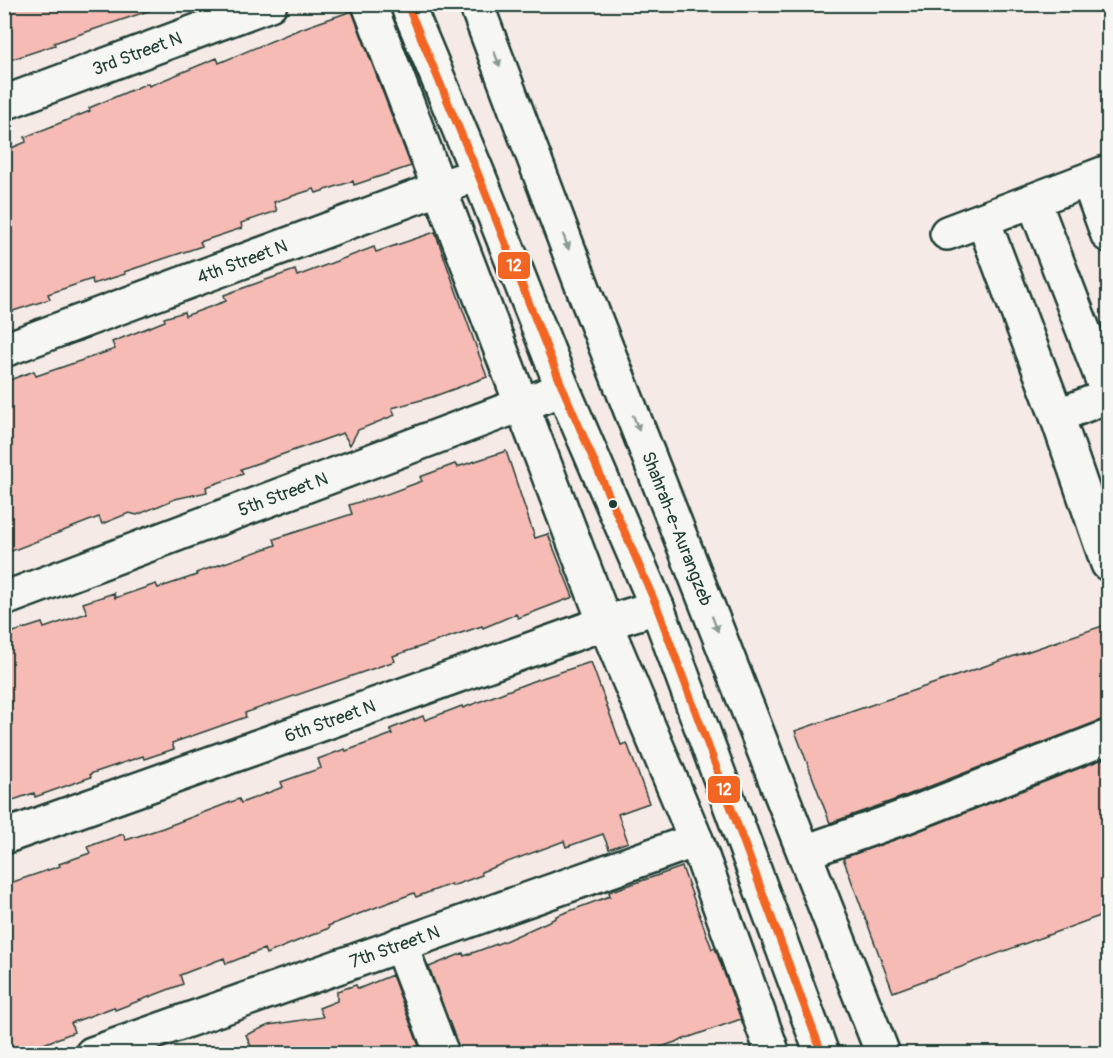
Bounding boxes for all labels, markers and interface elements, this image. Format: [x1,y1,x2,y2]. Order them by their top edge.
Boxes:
street label: 3rd Street N [89,27,185,81]
one-way arrow [492,50,502,68]
one-way arrow [561,233,571,251]
street label: 4th Street N [194,235,291,289]
line badge: 12 [497,251,531,280]
text: 12 [506,256,522,276]
one-way arrow [631,415,641,433]
street label: Shahrah-e-Aurangzeb [636,448,717,610]
street label: 5th Street N [235,467,331,522]
unlabelled marker [607,498,619,510]
one-way arrow [710,616,720,634]
street label: 6th Street N [281,695,379,748]
line badge: 12 [707,775,741,804]
text: 12 [716,780,732,800]
street label: 7th Street N [347,921,443,974]

